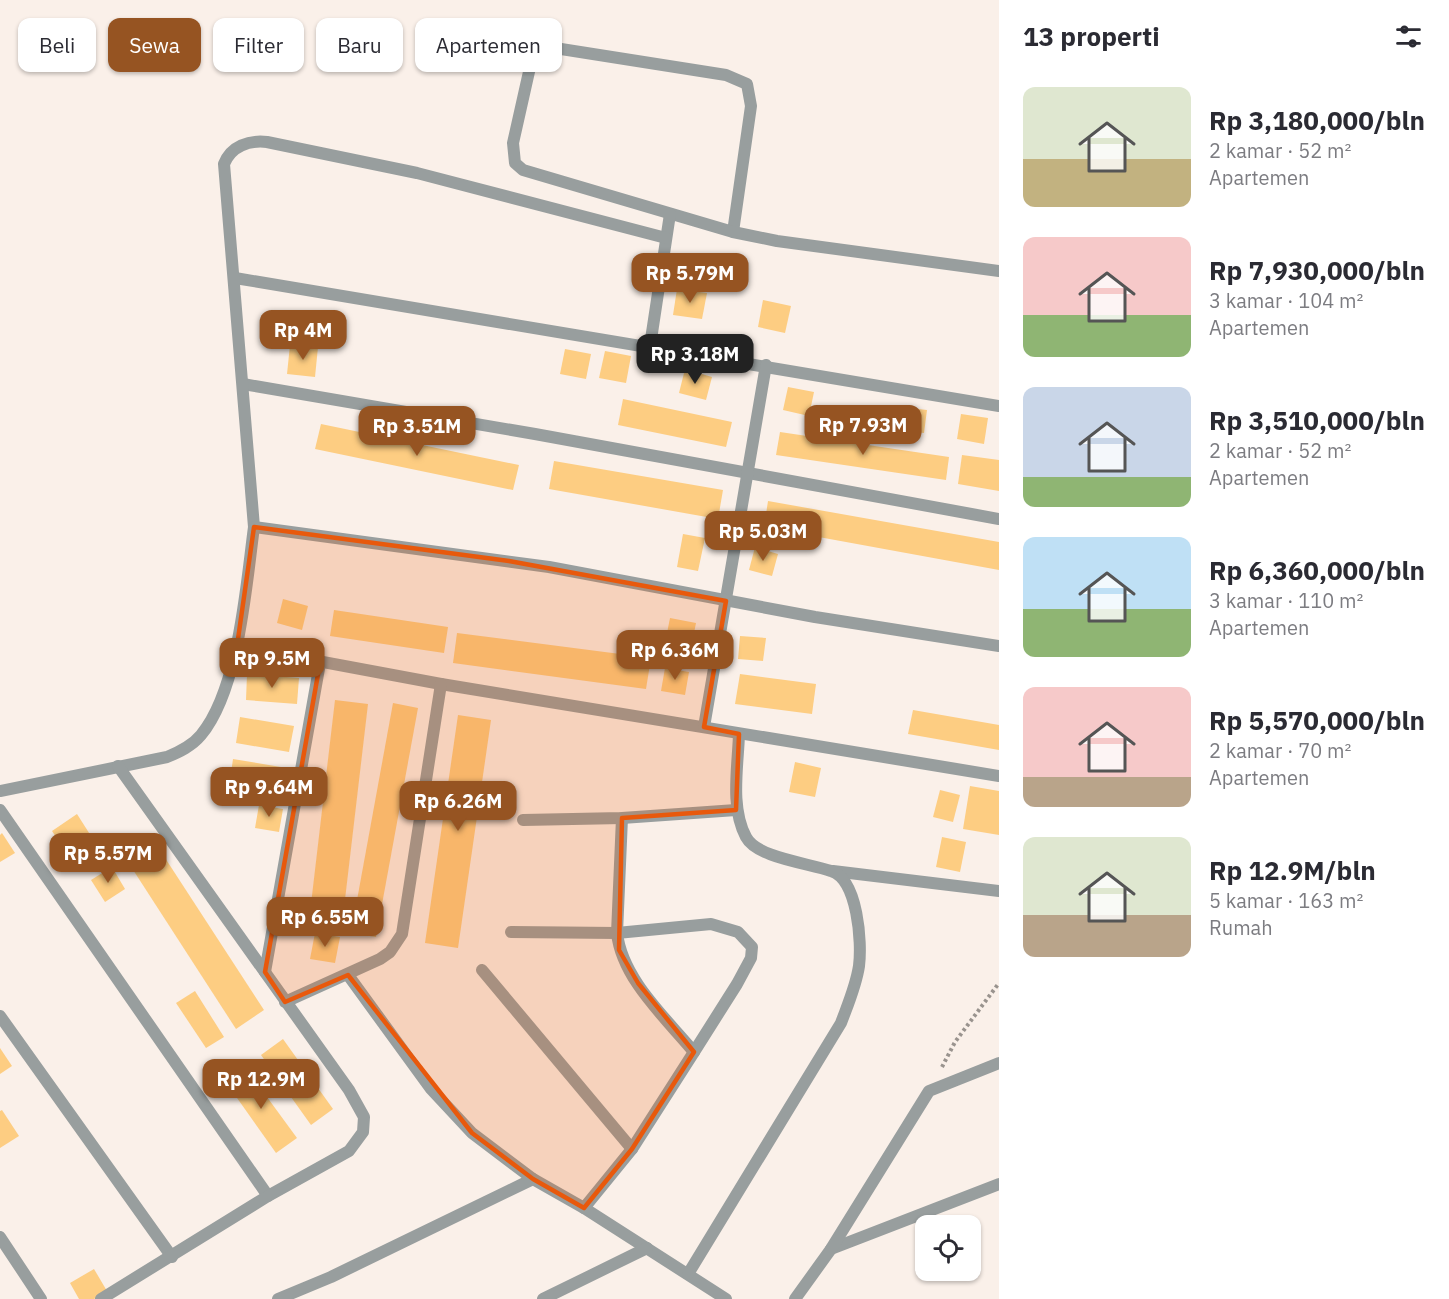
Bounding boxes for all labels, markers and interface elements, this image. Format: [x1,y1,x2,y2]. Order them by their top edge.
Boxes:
chip: Beli [18,18,96,72]
chip: Sewa [108,18,201,72]
chip: Filter [213,18,304,72]
chip: Baru [316,18,403,72]
chip: Apartemen [415,18,562,72]
text: 13 properti [1023,19,1160,53]
icon: filters [1392,20,1425,53]
text: Rp 3,180,000/bln [1209,103,1425,137]
icon: home [1071,111,1143,183]
text: 2 kamar · 52 m² [1209,137,1351,164]
text: Apartemen [1209,164,1309,191]
pin: Rp 5.79M [628,253,752,304]
text: Rp 7,930,000/bln [1209,253,1425,287]
text: Rp 5.79M [646,259,734,286]
icon: home [1071,261,1143,333]
text: 3 kamar · 104 m² [1209,287,1363,314]
pin: Rp 4M [261,310,345,361]
text: Apartemen [1209,314,1309,341]
text: Rp 4M [274,316,332,343]
pin: Rp 3.18M [633,334,757,385]
text: Rp 3.18M [651,340,739,367]
text: Rp 3,510,000/bln [1209,403,1425,437]
pin: Rp 7.93M [801,405,925,456]
pin: Rp 3.51M [355,406,479,457]
text: Rp 7.93M [819,411,907,438]
icon: home [1071,411,1143,483]
text: Rp 3.51M [373,412,461,439]
text: 2 kamar · 52 m² [1209,437,1351,464]
text: Apartemen [1209,464,1309,491]
pin: Rp 5.03M [701,511,825,562]
text: Rp 5.03M [719,517,807,544]
text: Rp 6,360,000/bln [1209,553,1425,587]
icon: home [1071,561,1143,633]
text: 3 kamar · 110 m² [1209,587,1363,614]
text: Apartemen [1209,614,1309,641]
pin: Rp 6.36M [613,630,737,681]
text: Rp 6.36M [631,636,719,663]
pin: Rp 9.5M [217,638,327,689]
text: Rp 9.5M [234,644,310,671]
text: Rp 5,570,000/bln [1209,703,1425,737]
icon: home [1071,711,1143,783]
text: 2 kamar · 70 m² [1209,737,1351,764]
text: Apartemen [1209,764,1309,791]
pin: Rp 9.64M [207,767,331,818]
text: Rp 9.64M [225,773,313,800]
pin: Rp 6.26M [396,781,520,832]
text: Rp 6.26M [414,787,502,814]
pin: Rp 5.57M [46,833,170,884]
text: Rp 5.57M [64,839,152,866]
text: Rp 12.9M/bln [1209,853,1376,887]
icon: home [1071,861,1143,933]
text: 5 kamar · 163 m² [1209,887,1363,914]
pin: Rp 6.55M [263,897,387,948]
text: Rp 6.55M [281,903,369,930]
text: Rumah [1209,914,1273,941]
pin: Rp 12.9M [199,1059,323,1110]
text: Rp 12.9M [217,1065,305,1092]
map controls [915,1215,981,1281]
button: locate [915,1215,981,1281]

